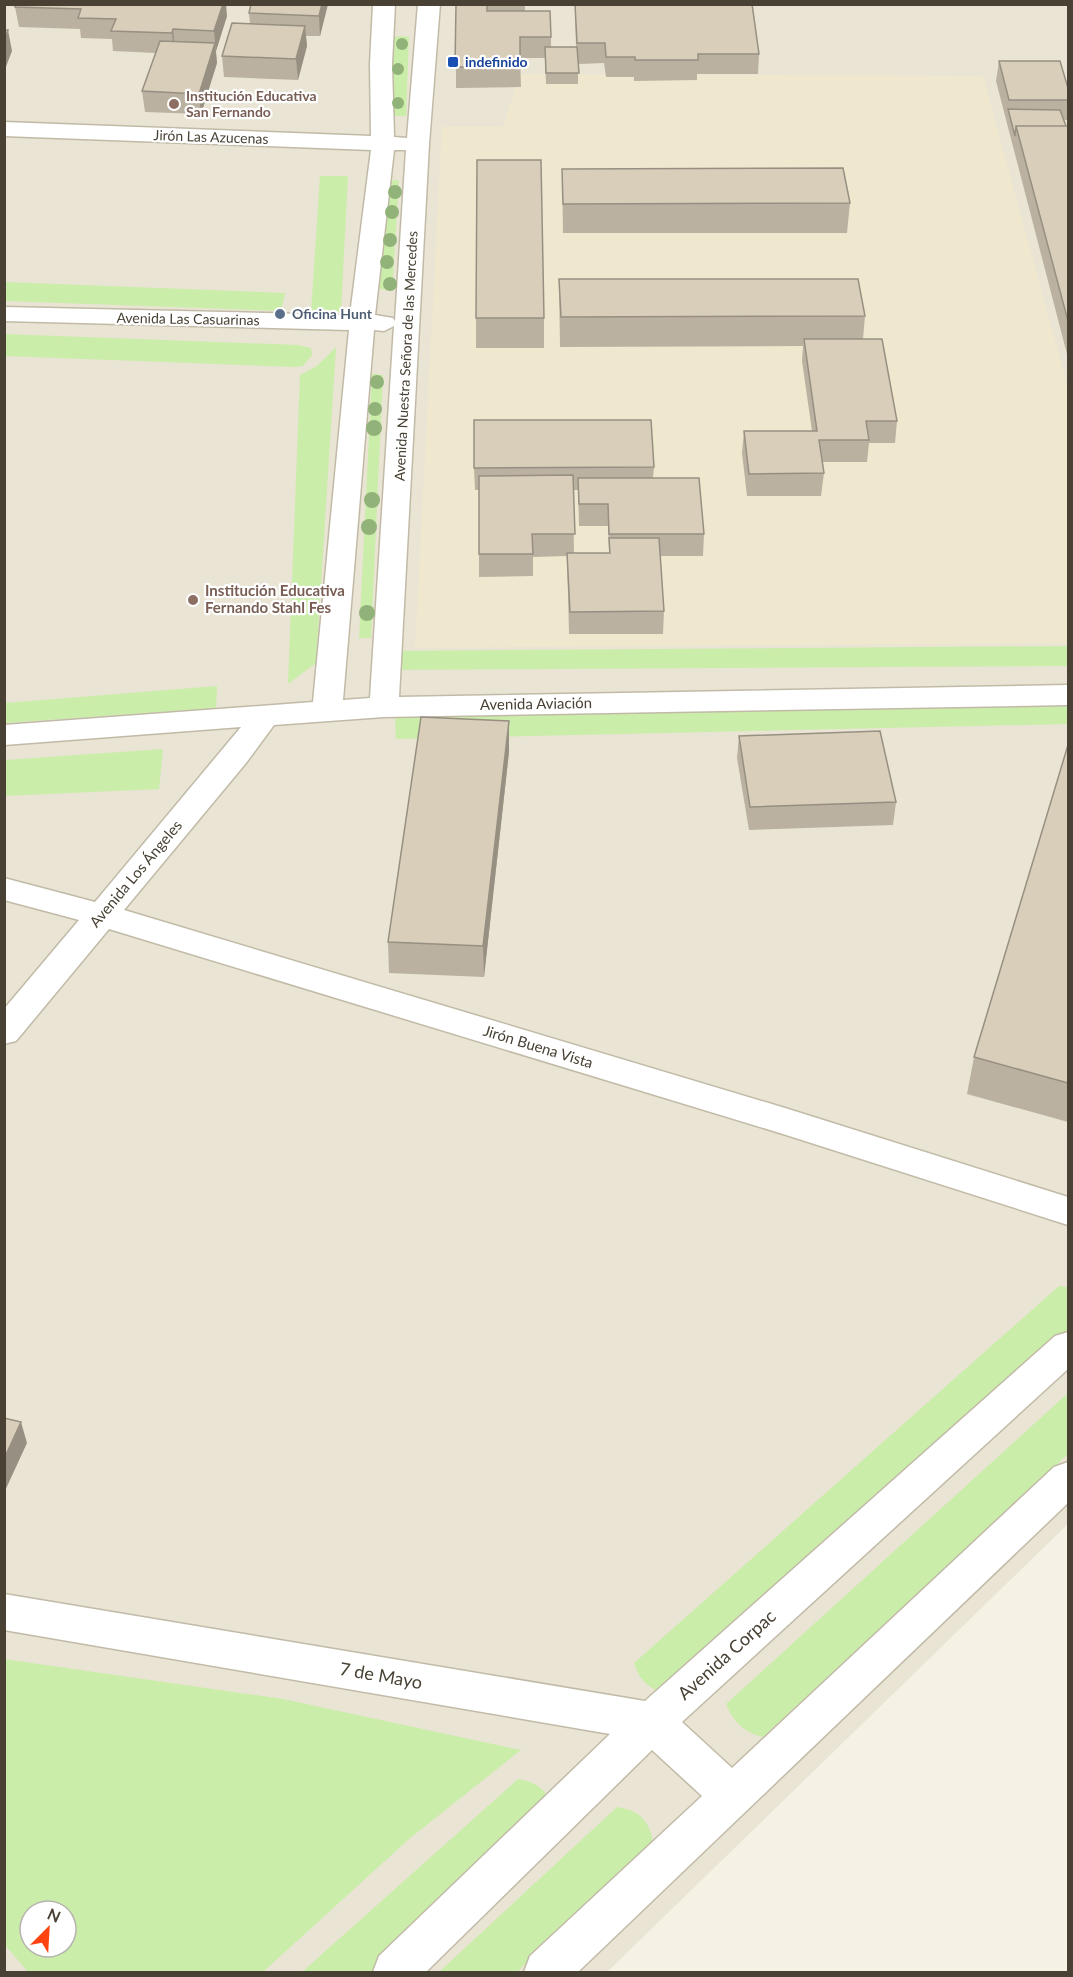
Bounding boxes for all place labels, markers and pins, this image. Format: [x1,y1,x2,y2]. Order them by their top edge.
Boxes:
place label: indefinido [465,53,528,70]
marker: indefinido [446,55,460,69]
place label: Institución Educativa San Fernando [186,87,317,120]
marker: Institución Educativa San Fernando [167,97,181,111]
place label: Oficina Hunt [292,305,373,322]
marker: Oficina Hunt [273,307,287,321]
place label: Institución Educativa Fernando Stahl Fes [205,581,345,616]
marker: Institución Educativa Fernando Stahl Fes [186,593,200,607]

